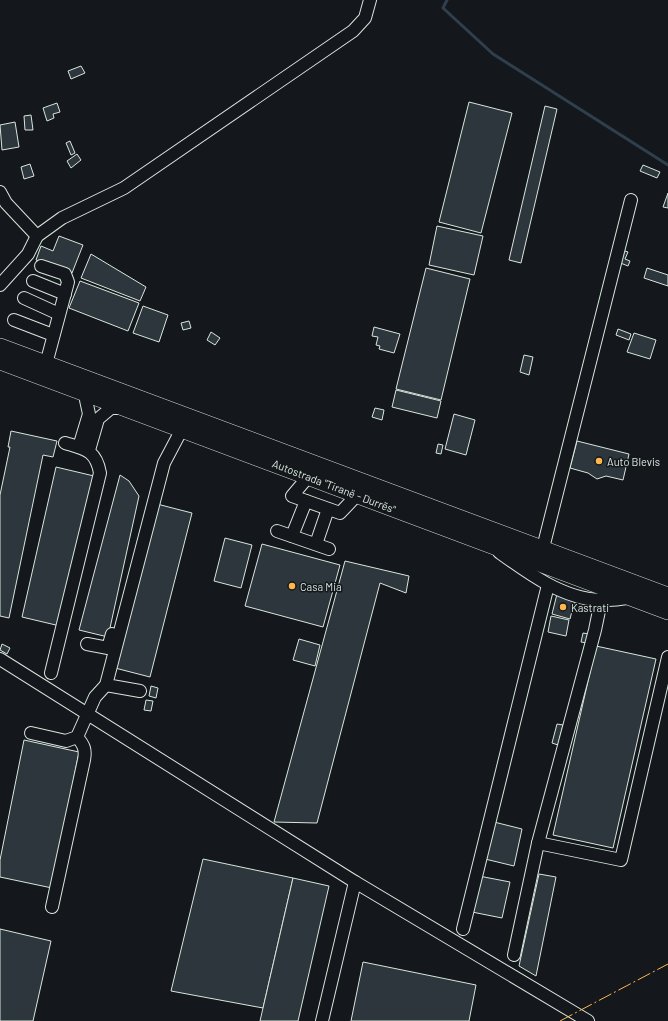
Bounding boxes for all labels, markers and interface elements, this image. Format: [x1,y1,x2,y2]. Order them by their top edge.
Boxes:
place label: Auto Blevis [607,455,660,468]
street label: Autostrada "Tiranë - Durrës" [270,456,398,516]
marker: Auto Blevis [594,456,604,466]
place label: Casa Mia [300,580,342,593]
marker: Casa Mia [287,581,297,591]
place label: Kastrati [571,601,609,614]
marker: Kastrati [558,602,568,612]

